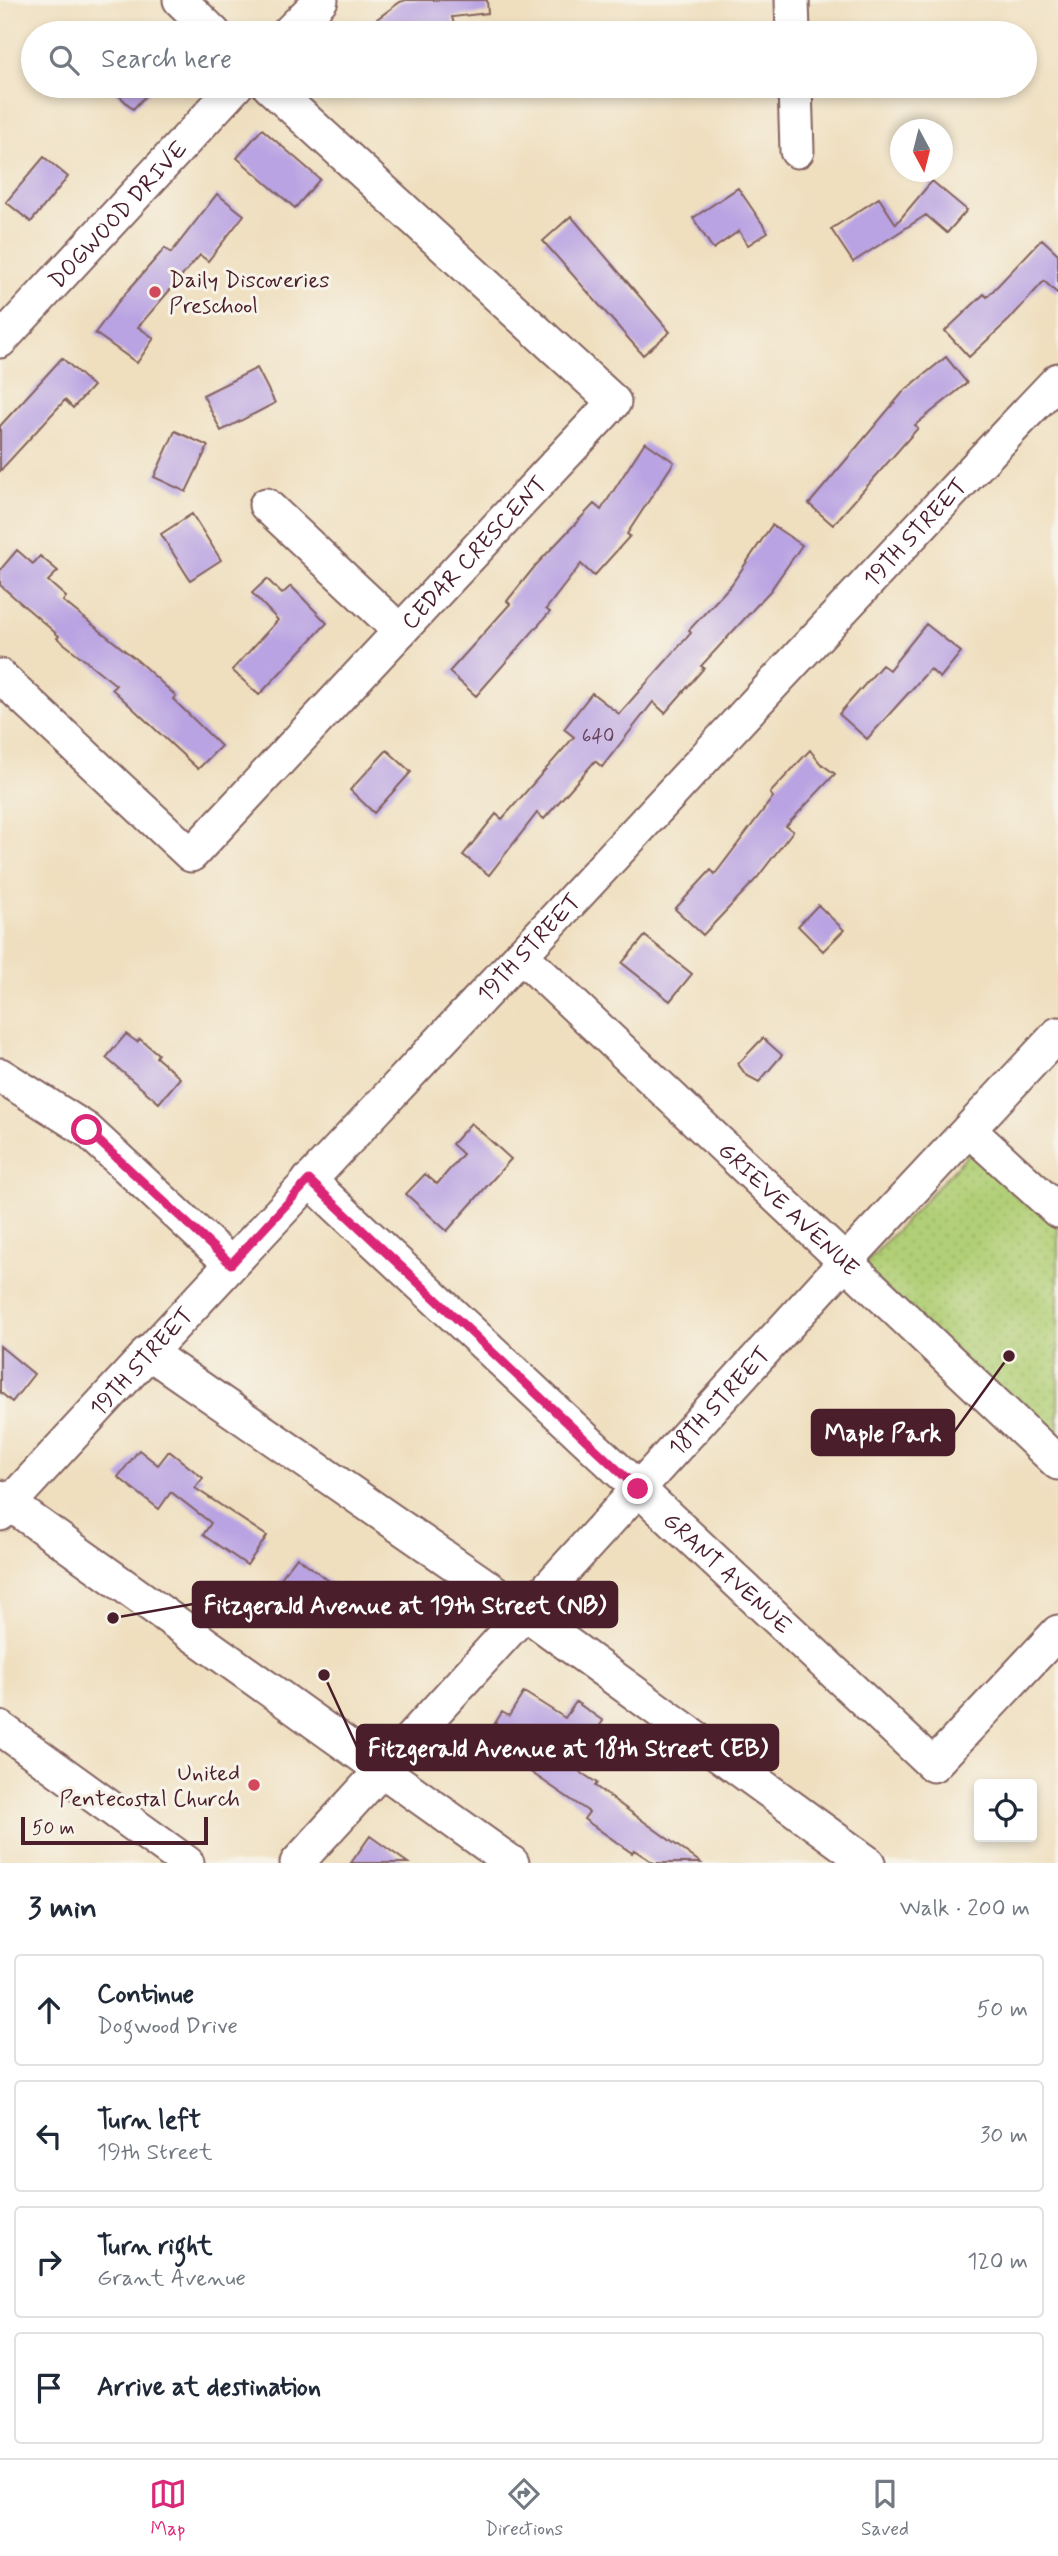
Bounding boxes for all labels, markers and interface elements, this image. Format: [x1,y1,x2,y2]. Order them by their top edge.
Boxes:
search box [21,21,1037,98]
icon: search [45,41,83,79]
text: Search here [101,43,232,77]
north arrow [890,119,953,182]
street label: DOGWOOD DRIVE [43,135,195,296]
place label: Daily Discoveries Preschool [169,266,330,322]
marker: Daily Discoveries Preschool [147,284,163,300]
street label: CEDAR CRESCENT [396,470,554,637]
street label: 19TH STREET [858,472,975,594]
house number: 640 [582,724,614,749]
street label: 19TH STREET [471,887,588,1009]
route start [71,1114,102,1145]
street label: GRIEVE AVENUE [711,1136,865,1284]
street label: 19TH STREET [84,1301,201,1424]
street label: 18TH STREET [663,1341,778,1463]
callout: Maple Park [812,1410,954,1455]
text: Maple Park [825,1419,942,1450]
route end [622,1473,653,1504]
street label: GRANT AVENUE [656,1506,797,1642]
callout: Fitzgerald Avenue at 19th Street (NB) [193,1582,617,1627]
text: Fitzgerald Avenue at 19th Street (NB) [204,1591,607,1623]
callout: Fitzgerald Avenue at 18th Street (EB) [357,1725,778,1770]
text: Fitzgerald Avenue at 18th Street (EB) [368,1734,768,1766]
place label: United Pentecostal Church [59,1759,240,1815]
marker: United Pentecostal Church [246,1777,262,1793]
map controls [974,1779,1037,1842]
button: locate [974,1779,1037,1842]
scale bar [21,1814,208,1846]
text: 50 m [32,1816,75,1841]
text: 3 min [28,1889,97,1928]
text: Walk · 200 m [900,1894,1030,1924]
text: Continue [97,1978,194,2012]
icon: ahead [30,1991,68,2029]
text: 50 m [977,1995,1028,2025]
text: Dogwood Drive [97,2012,238,2042]
text: Turn left [97,2104,201,2138]
icon: left [30,2117,68,2155]
text: 30 m [980,2121,1028,2151]
text: 19th Street [97,2138,212,2168]
text: Turn right [97,2230,213,2264]
icon: right [30,2243,68,2281]
text: 120 m [967,2247,1028,2277]
text: Grant Avenue [97,2264,246,2294]
icon: arrive [30,2369,68,2407]
text: Arrive at destination [97,2371,321,2405]
tab: Map [149,2475,187,2542]
tab: Directions [485,2475,563,2542]
tab: Saved [861,2475,909,2542]

